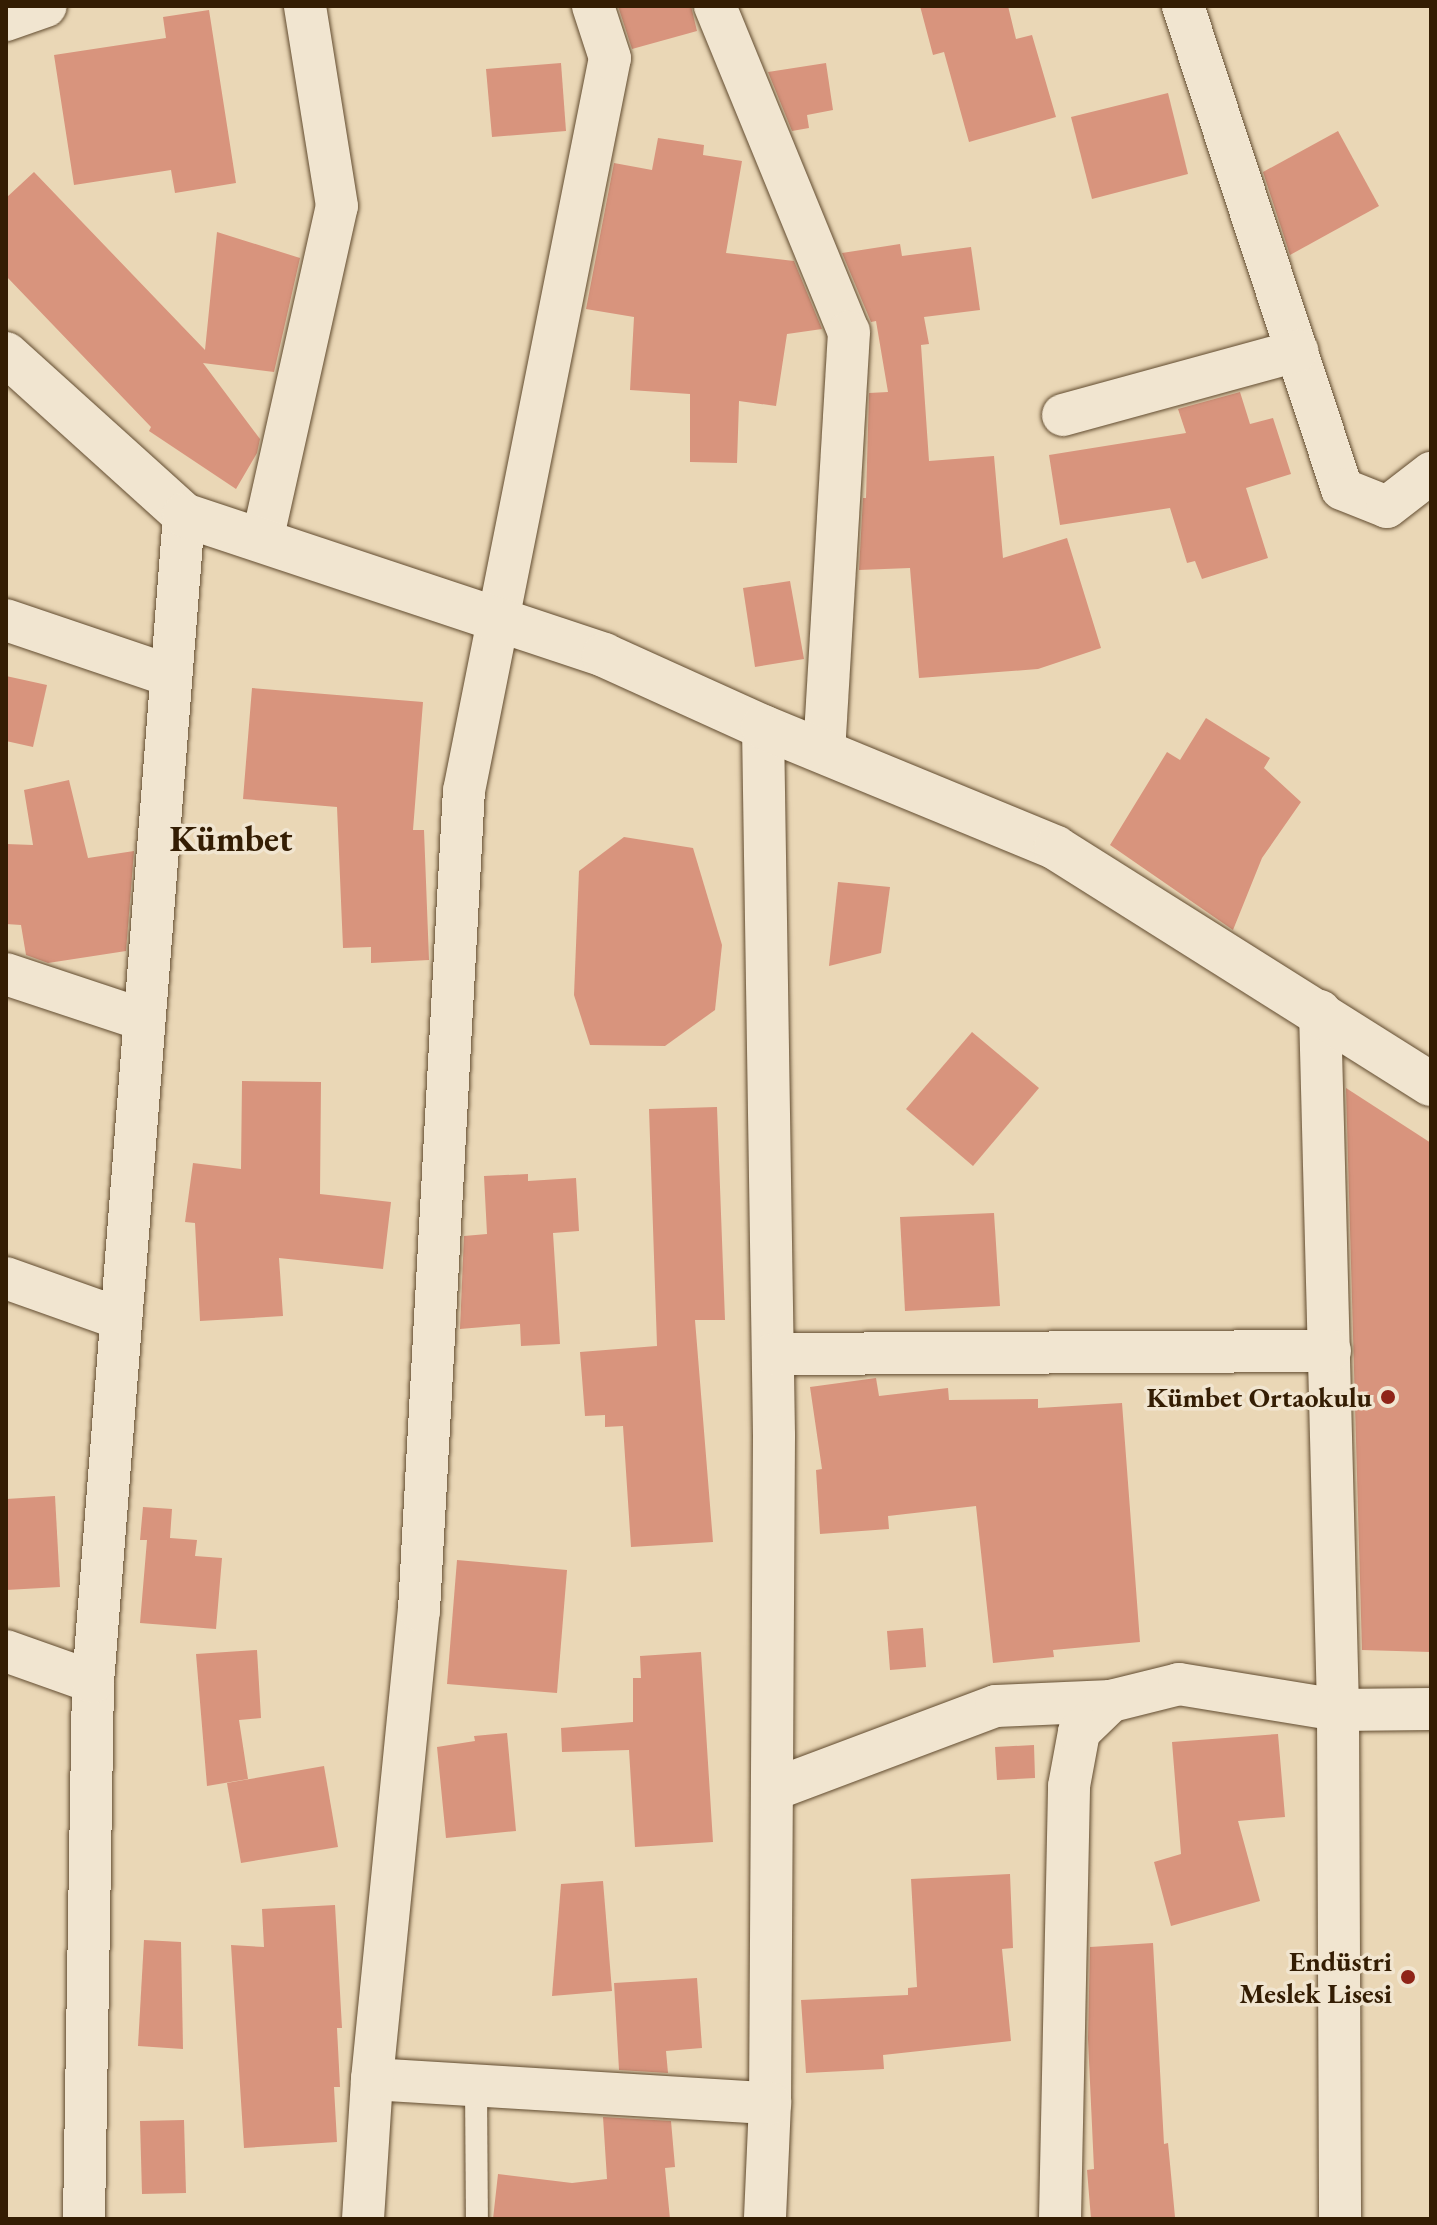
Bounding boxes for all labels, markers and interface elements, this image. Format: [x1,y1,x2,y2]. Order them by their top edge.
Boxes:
district label: Kümbet [169,817,293,861]
place label: Kümbet Ortaokulu [1146,1380,1372,1414]
marker: Kümbet Ortaokulu [1379,1388,1397,1406]
place label: Endüstri Meslek Lisesi [1239,1944,1392,2010]
marker: Endüstri Meslek Lisesi [1399,1968,1417,1986]

